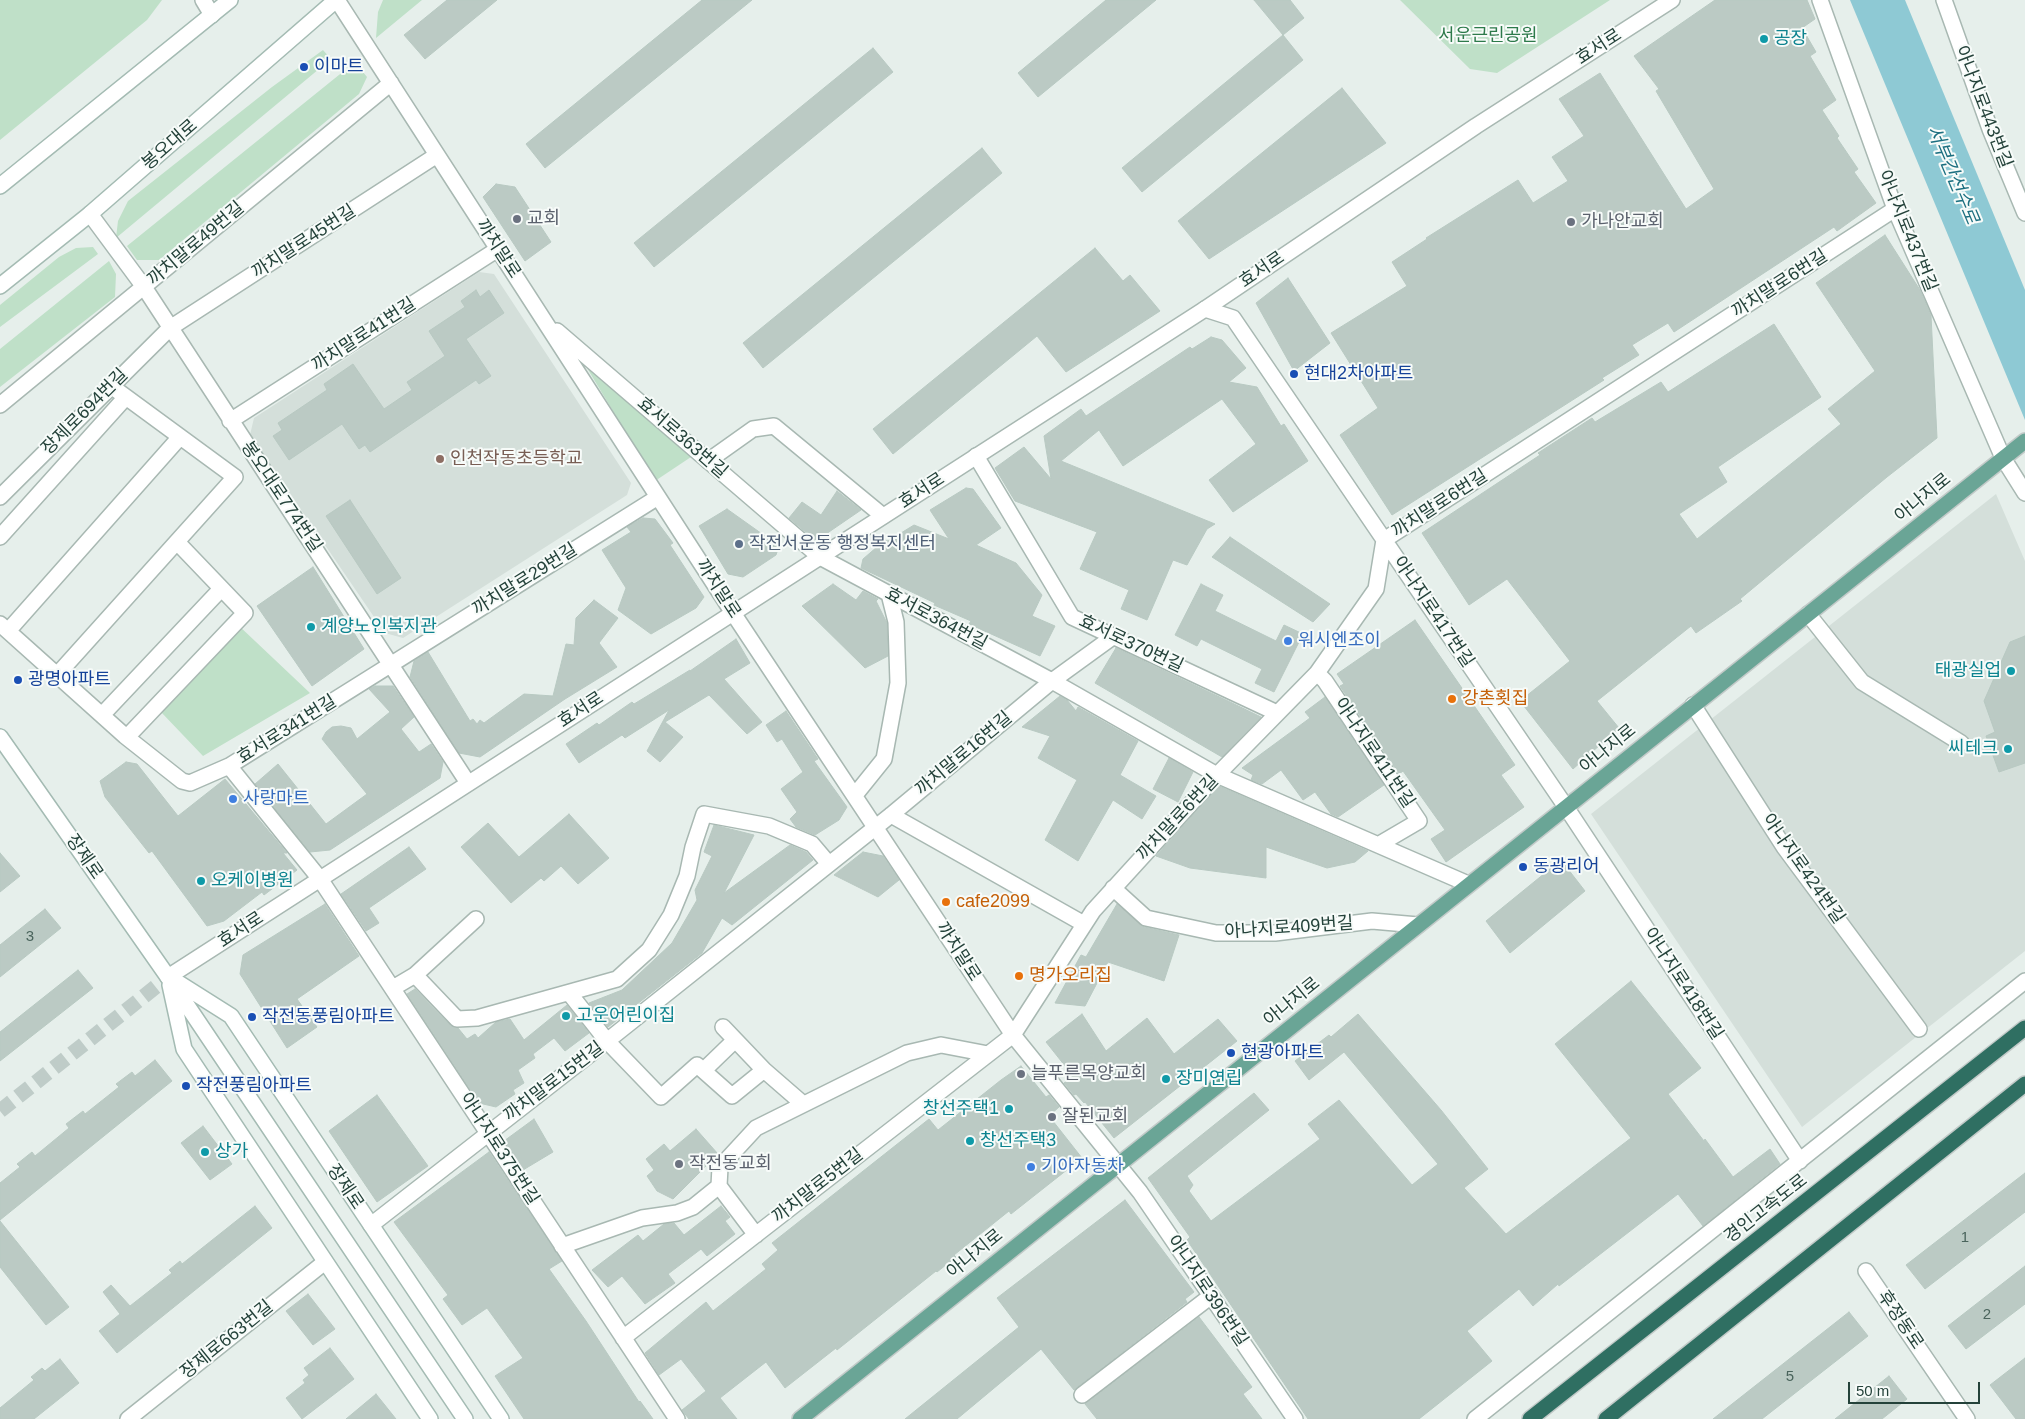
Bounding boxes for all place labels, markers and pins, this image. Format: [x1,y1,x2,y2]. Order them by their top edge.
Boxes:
place label: 공장 [1774,28,1807,50]
marker: 공장 [1758,33,1770,45]
place label: 이마트 [314,56,364,78]
marker: 이마트 [298,61,310,73]
place label: 교회 [527,208,560,230]
place label: 가나안교회 [1581,211,1664,233]
marker: 교회 [511,213,523,225]
marker: 가나안교회 [1565,216,1577,228]
place label: 현대2차아파트 [1304,363,1413,385]
marker: 현대2차아파트 [1288,368,1300,380]
place label: 인천작동초등학교 [450,448,582,470]
marker: 인천작동초등학교 [434,453,446,465]
place label: 작전서운동 행정복지센터 [749,533,936,555]
marker: 작전서운동 행정복지센터 [733,538,745,550]
place label: 계양노인복지관 [321,616,437,638]
marker: 계양노인복지관 [305,621,317,633]
place label: 워시엔조이 [1298,630,1381,652]
marker: 워시엔조이 [1282,635,1294,647]
place label: 태광실업 [1935,660,2001,682]
marker: 태광실업 [2005,665,2017,677]
place label: 광명아파트 [28,669,111,691]
marker: 광명아파트 [12,674,24,686]
place label: 강촌횟집 [1462,688,1528,710]
marker: 강촌횟집 [1446,693,1458,705]
place label: 씨테크 [1948,738,1998,760]
marker: 씨테크 [2002,743,2014,755]
place label: 사랑마트 [243,788,309,810]
marker: 사랑마트 [227,793,239,805]
place label: 동광리어 [1533,856,1599,878]
marker: 동광리어 [1517,861,1529,873]
place label: 오케이병원 [211,870,294,892]
marker: 오케이병원 [195,875,207,887]
place label: cafe2099 [956,891,1030,913]
marker: cafe2099 [940,896,952,908]
place label: 명가오리집 [1029,965,1112,987]
marker: 명가오리집 [1013,970,1025,982]
place label: 고운어린이집 [576,1005,675,1027]
place label: 작전동풍림아파트 [262,1006,394,1028]
marker: 고운어린이집 [560,1010,572,1022]
marker: 작전동풍림아파트 [246,1011,258,1023]
place label: 현광아파트 [1241,1042,1324,1064]
marker: 현광아파트 [1225,1047,1237,1059]
place label: 늘푸른목양교회 [1031,1063,1147,1085]
marker: 늘푸른목양교회 [1015,1068,1027,1080]
place label: 장미연립 [1176,1068,1242,1090]
marker: 장미연립 [1160,1073,1172,1085]
place label: 작전풍림아파트 [196,1075,312,1097]
marker: 작전풍림아파트 [180,1080,192,1092]
place label: 창선주택1 [923,1098,999,1120]
marker: 창선주택1 [1003,1103,1015,1115]
place label: 잘된교회 [1062,1106,1128,1128]
marker: 잘된교회 [1046,1111,1058,1123]
place label: 창선주택3 [980,1130,1056,1152]
marker: 창선주택3 [964,1135,976,1147]
place label: 상가 [215,1141,248,1163]
marker: 상가 [199,1146,211,1158]
place label: 작전동교회 [689,1153,772,1175]
place label: 기아자동차 [1041,1156,1124,1178]
marker: 작전동교회 [673,1158,685,1170]
marker: 기아자동차 [1025,1161,1037,1173]

